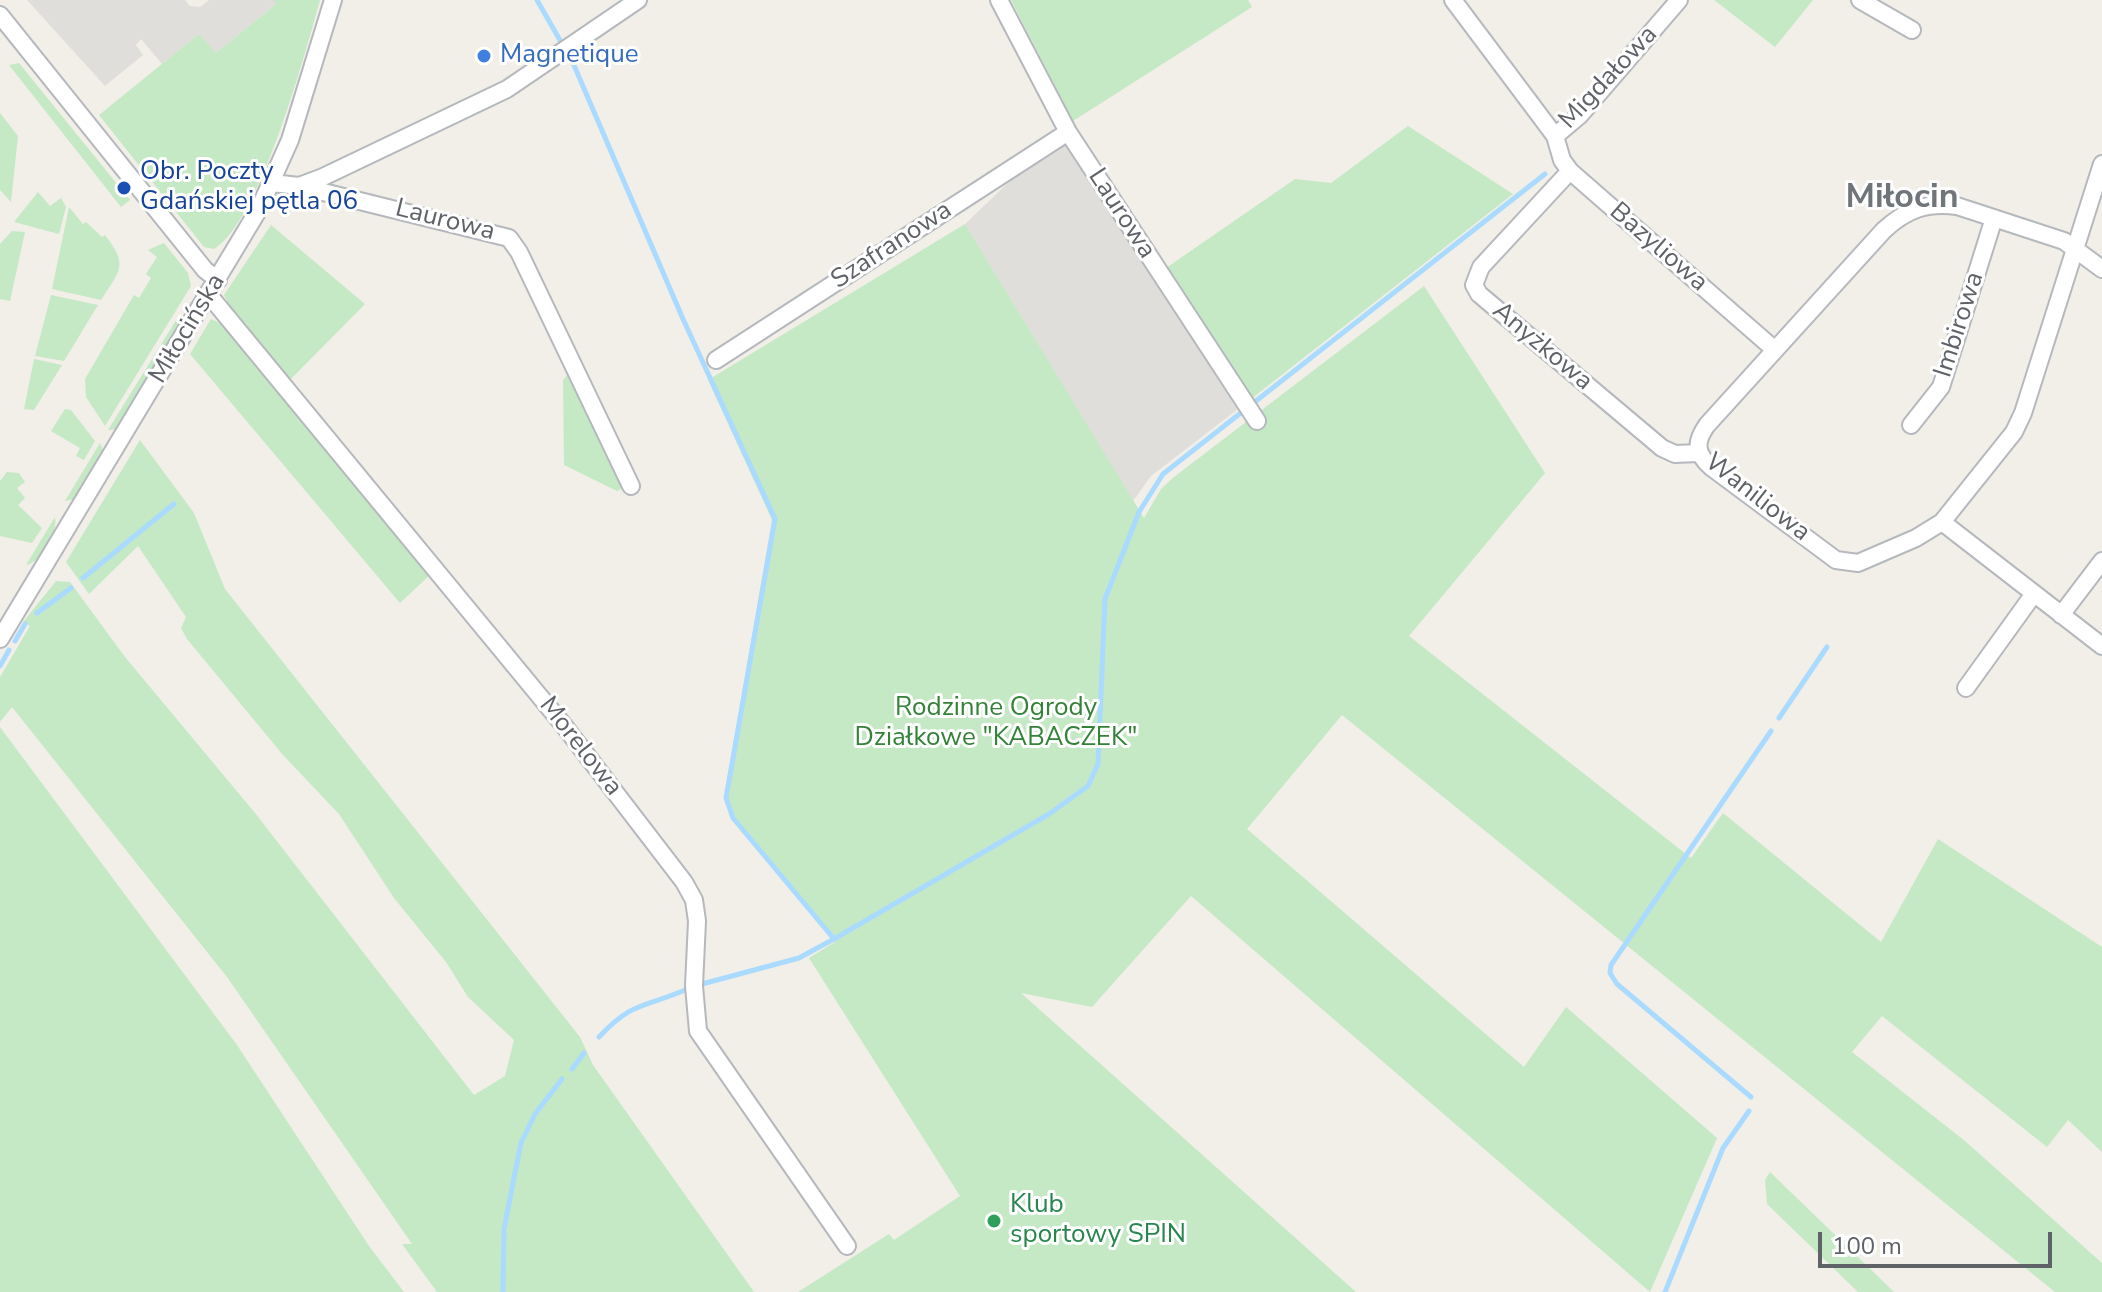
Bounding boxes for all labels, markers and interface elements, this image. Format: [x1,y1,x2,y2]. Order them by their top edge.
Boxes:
street label: Migdałowa [1553,20,1665,136]
place label: Magnetique [500,40,639,72]
marker: Magnetique [475,47,493,65]
place label: Obr. Poczty Gdańskiej pętla 06 [140,157,358,218]
street label: Laurowa [1080,163,1162,265]
marker: Obr. Poczty Gdańskiej pętla 06 [115,179,133,197]
district label: Miłocin [1845,179,1959,219]
street label: Laurowa [392,194,498,248]
street label: Szafranowa [826,195,958,297]
street label: Bazyliowa [1602,197,1714,299]
street label: Imbirowa [1928,268,1992,382]
street label: Miłocińska [143,269,233,389]
street label: Anyżkowa [1486,296,1598,398]
street label: Waniliowa [1698,447,1816,549]
street label: Morelowa [532,691,628,803]
park label: Rodzinne Ogrody Działkowe "KABACZEK" [855,693,1137,754]
place label: Klub sportowy SPIN [1010,1190,1186,1252]
marker: Klub sportowy SPIN [985,1212,1003,1230]
scale bar [1822,1216,2056,1266]
text: 100 m [1832,1230,1902,1262]

